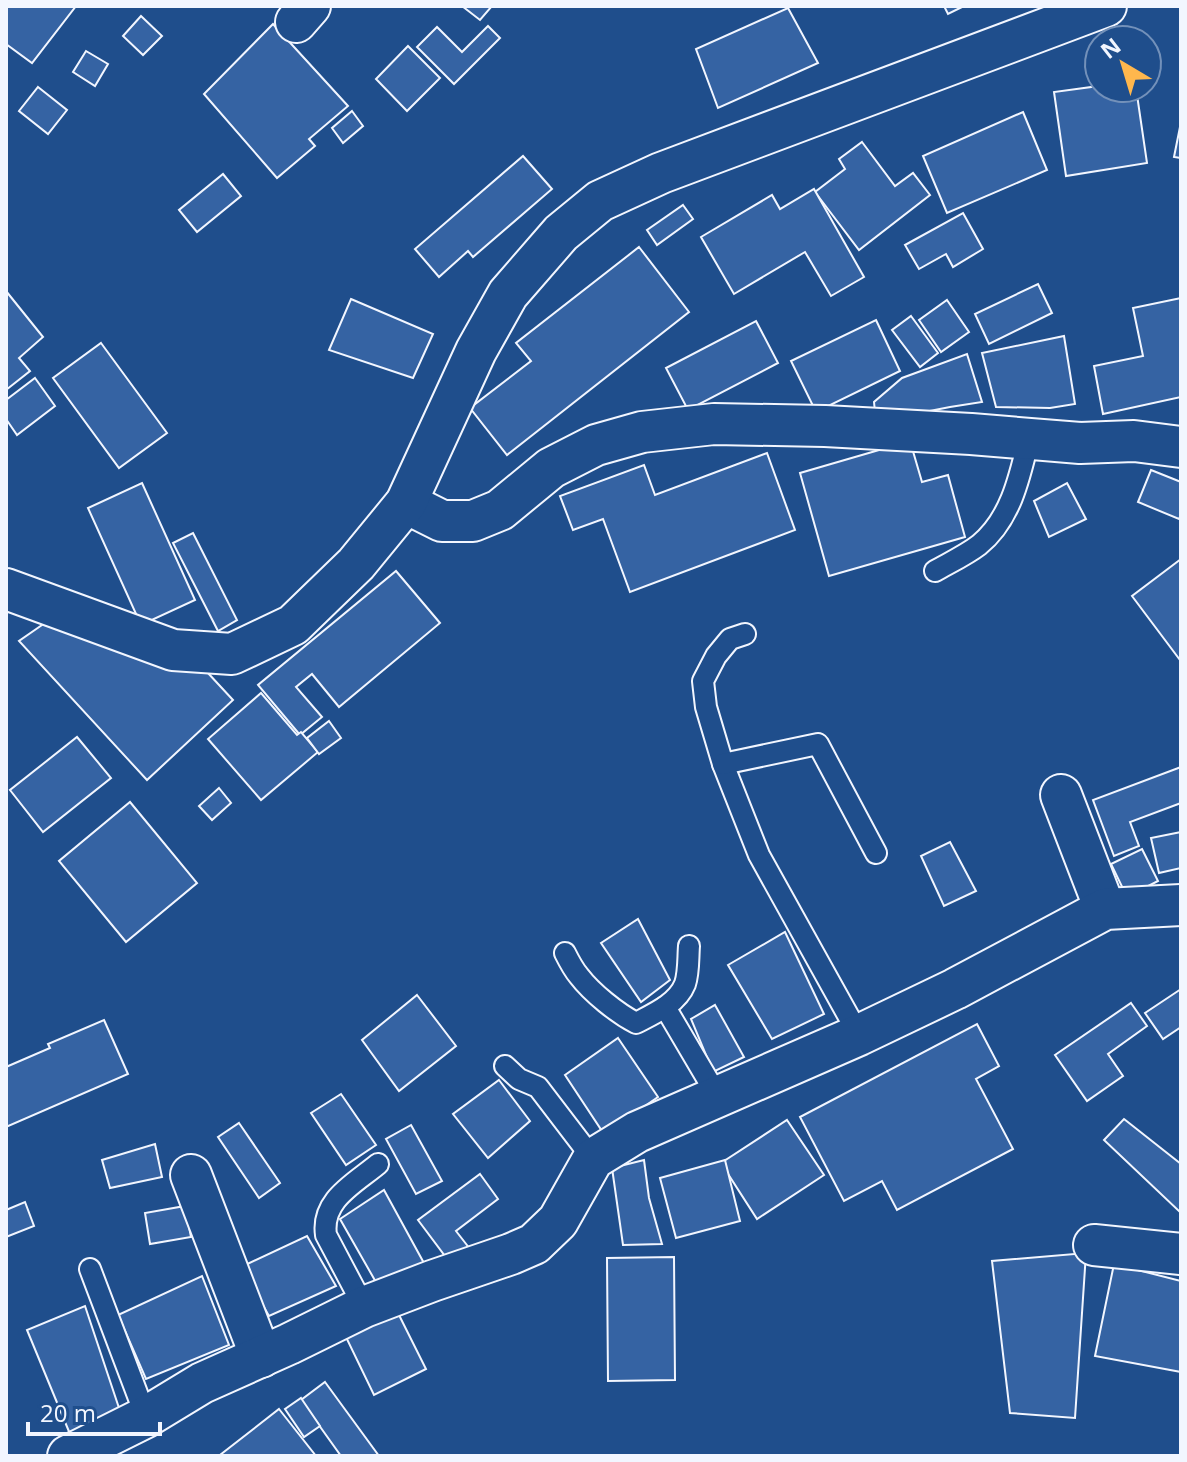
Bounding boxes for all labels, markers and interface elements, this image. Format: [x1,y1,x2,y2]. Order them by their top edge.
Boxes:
north arrow [1083,24,1163,104]
text: N [1094,30,1126,65]
scale bar [28,1386,160,1436]
text: 20 m [40,1396,96,1429]

